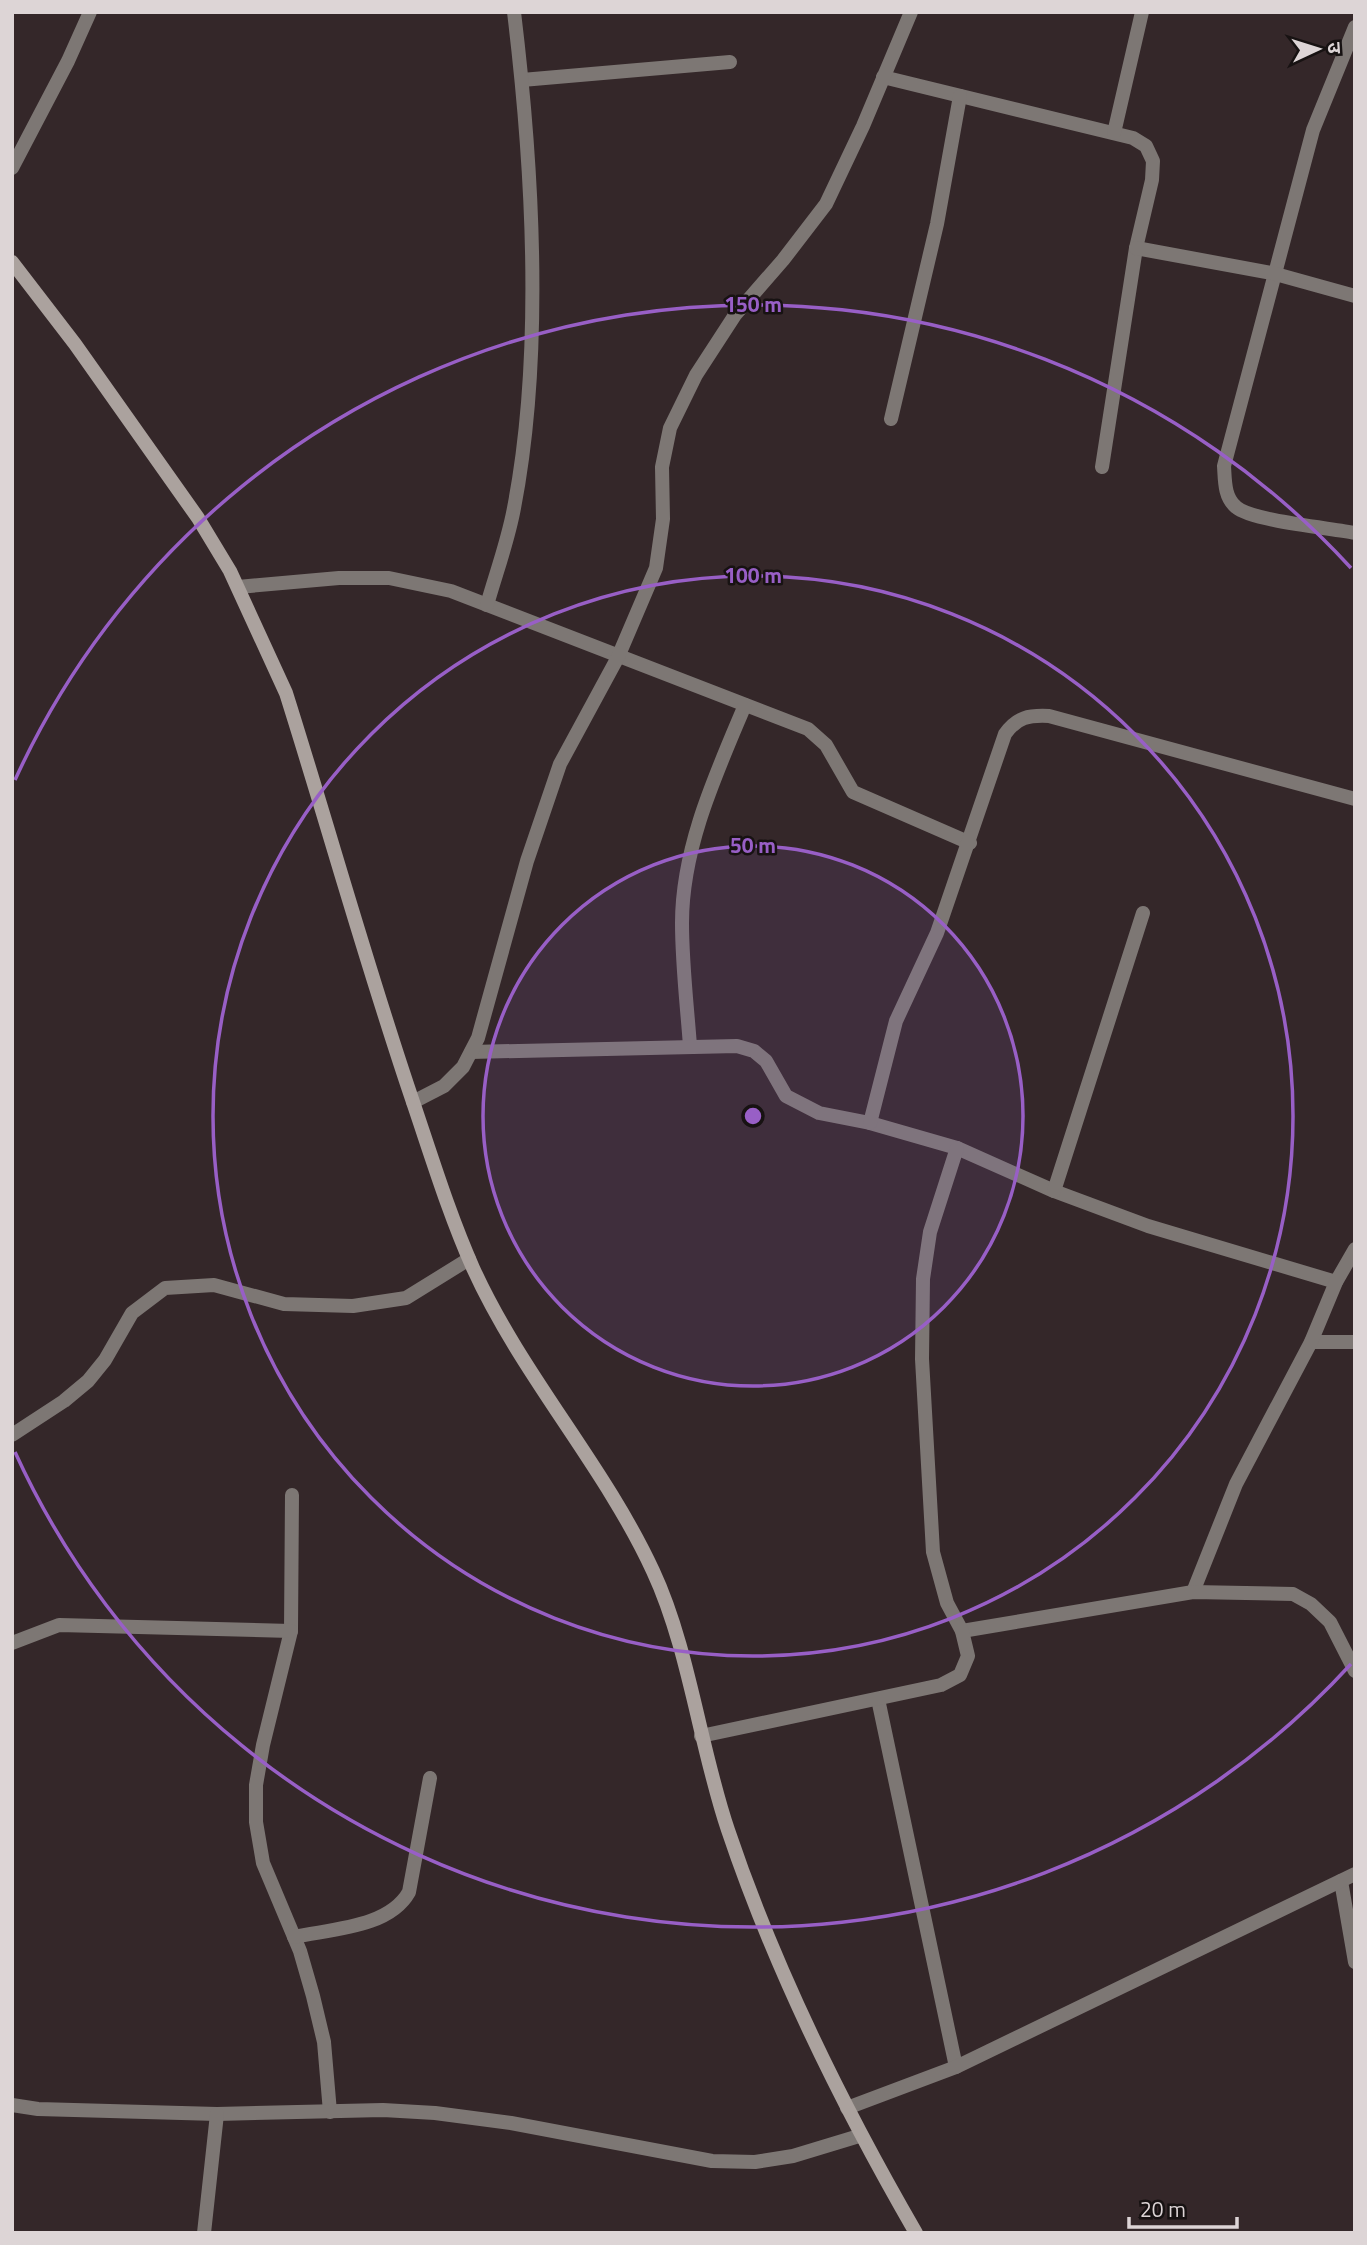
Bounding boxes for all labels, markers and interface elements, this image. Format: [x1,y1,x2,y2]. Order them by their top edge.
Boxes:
north arrow [1283,14,1353,84]
text: उ [1321,41,1350,55]
text: 150 m [724,288,782,320]
text: 100 m [724,559,782,591]
text: 50 m [730,829,776,861]
centre of rings [741,1104,765,1128]
scale bar [1129,2186,1238,2230]
text: 20 m [1140,2193,1186,2225]

